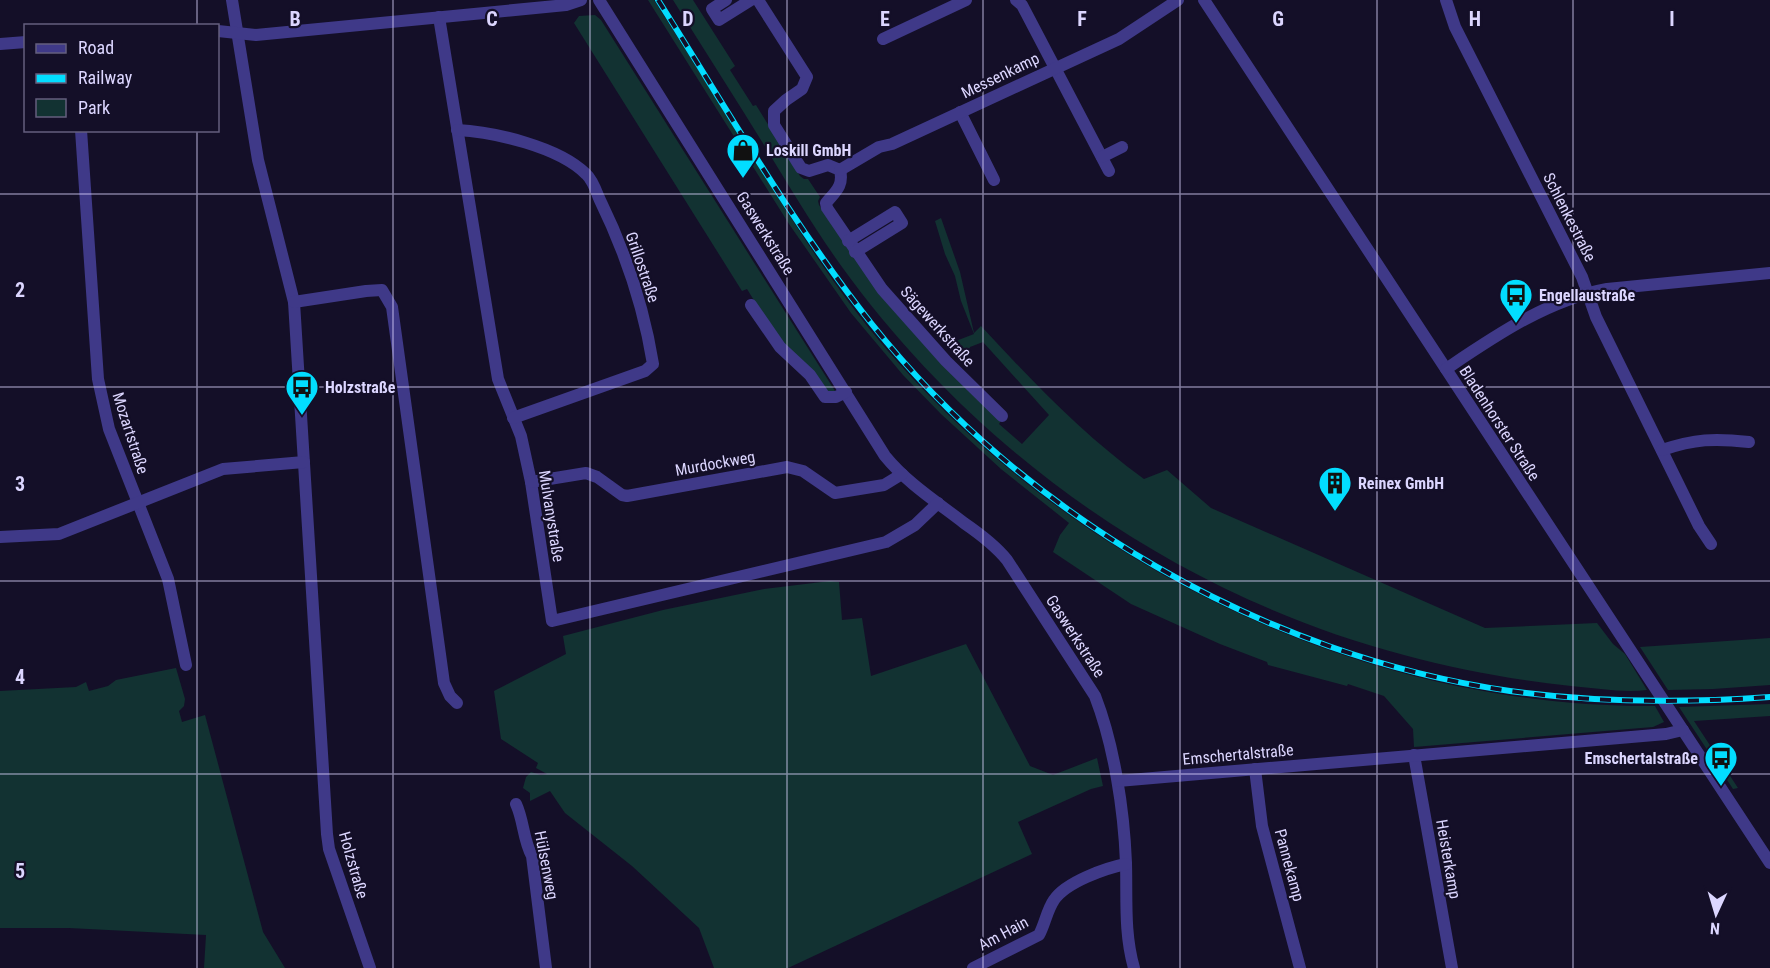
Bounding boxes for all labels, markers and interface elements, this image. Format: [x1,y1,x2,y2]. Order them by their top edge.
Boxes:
text: B [289,7,301,31]
text: C [486,7,498,31]
text: D [682,7,694,31]
text: E [880,7,890,31]
text: F [1077,7,1087,31]
text: G [1272,7,1284,31]
text: H [1469,7,1481,31]
text: I [1669,7,1675,31]
legend [24,24,219,132]
text: Road [78,37,114,58]
street label: Messenkamp [958,48,1042,102]
text: Railway [78,67,133,88]
text: Park [78,97,110,118]
shop icon: Loskill GmbH [725,132,761,179]
place label: Loskill GmbH [766,141,851,160]
street label: Schlenkestraße [1539,170,1600,265]
street label: Gaswerkstraße [732,188,799,278]
street label: Grillostraße [622,229,663,305]
bus stop icon: Engellaustraße [1498,277,1534,324]
text: 2 [15,278,25,302]
street label: Sägewerkstraße [897,282,979,370]
place label: Engellaustraße [1539,286,1636,305]
street label: Bladenhorster Straße [1455,362,1544,484]
bus stop icon: Holzstraße [284,369,320,416]
place label: Holzstraße [325,378,396,397]
street label: Mozartstraße [108,390,153,476]
street label: Murdockweg [674,447,757,480]
building icon: Reinex GmbH [1317,465,1353,512]
street label: Mulvanystraße [535,469,568,563]
text: 3 [15,472,25,496]
place label: Reinex GmbH [1358,474,1444,493]
street label: Gaswerkstraße [1042,591,1109,681]
text: 4 [15,665,25,689]
street label: Emschertalstraße [1182,740,1294,769]
bus stop icon: Emschertalstraße [1703,740,1739,787]
place label: Emschertalstraße [1585,749,1698,768]
street label: Heisterkamp [1432,818,1465,900]
street label: Pannekamp [1271,827,1308,904]
street label: Holzstraße [335,829,372,901]
street label: Hülsenweg [531,829,562,901]
text: 5 [15,859,25,883]
north arrow [1686,884,1746,944]
street label: Am Hain [975,912,1032,954]
text: N [1709,919,1721,938]

